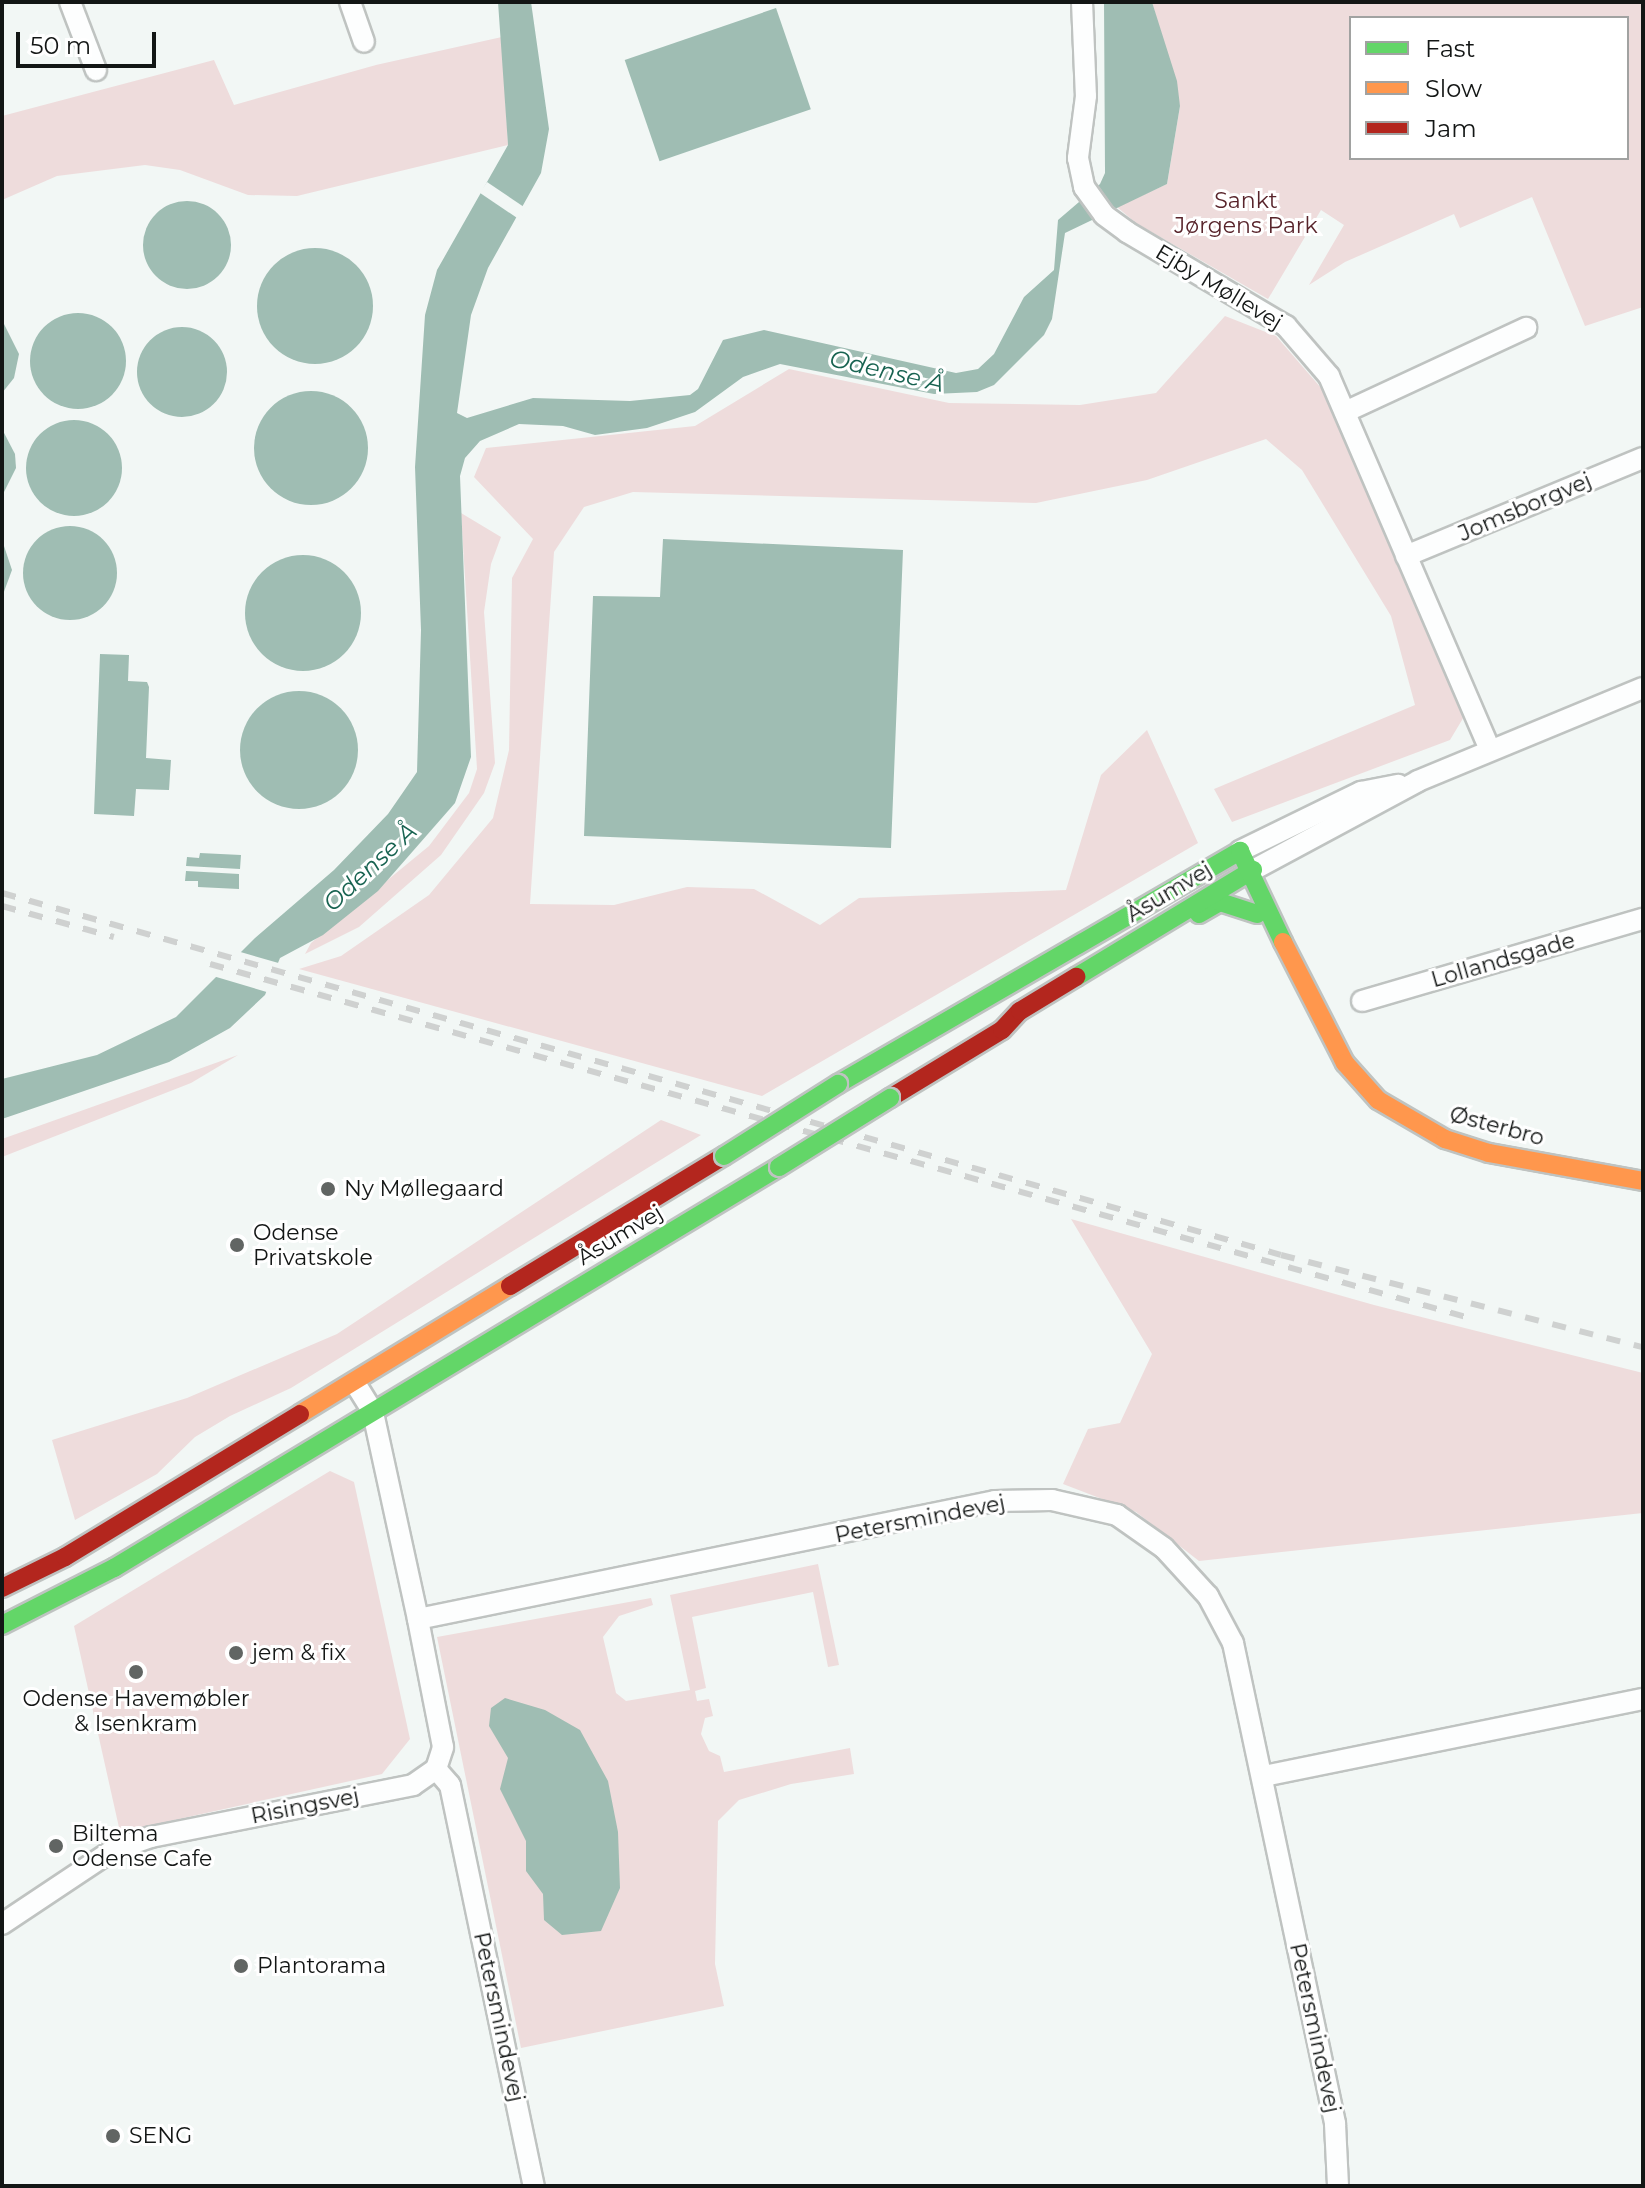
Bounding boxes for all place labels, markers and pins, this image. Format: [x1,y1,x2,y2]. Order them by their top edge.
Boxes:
place label: Ny Møllegaard [344,1176,504,1202]
marker: Ny Møllegaard [319,1180,337,1198]
place label: Odense Privatskole [253,1219,373,1270]
marker: Odense Privatskole [228,1236,246,1254]
place label: jem & fix [252,1640,346,1666]
marker: jem & fix [227,1644,245,1662]
marker: Odense Havemøbler & Isenkram [127,1663,145,1681]
place label: Odense Havemøbler & Isenkram [23,1685,249,1736]
place label: Biltema Odense Cafe [72,1820,212,1872]
marker: Biltema Odense Cafe [47,1837,65,1855]
place label: Plantorama [257,1953,386,1979]
marker: Plantorama [232,1957,250,1975]
place label: SENG [129,2123,192,2149]
marker: SENG [104,2127,122,2145]

